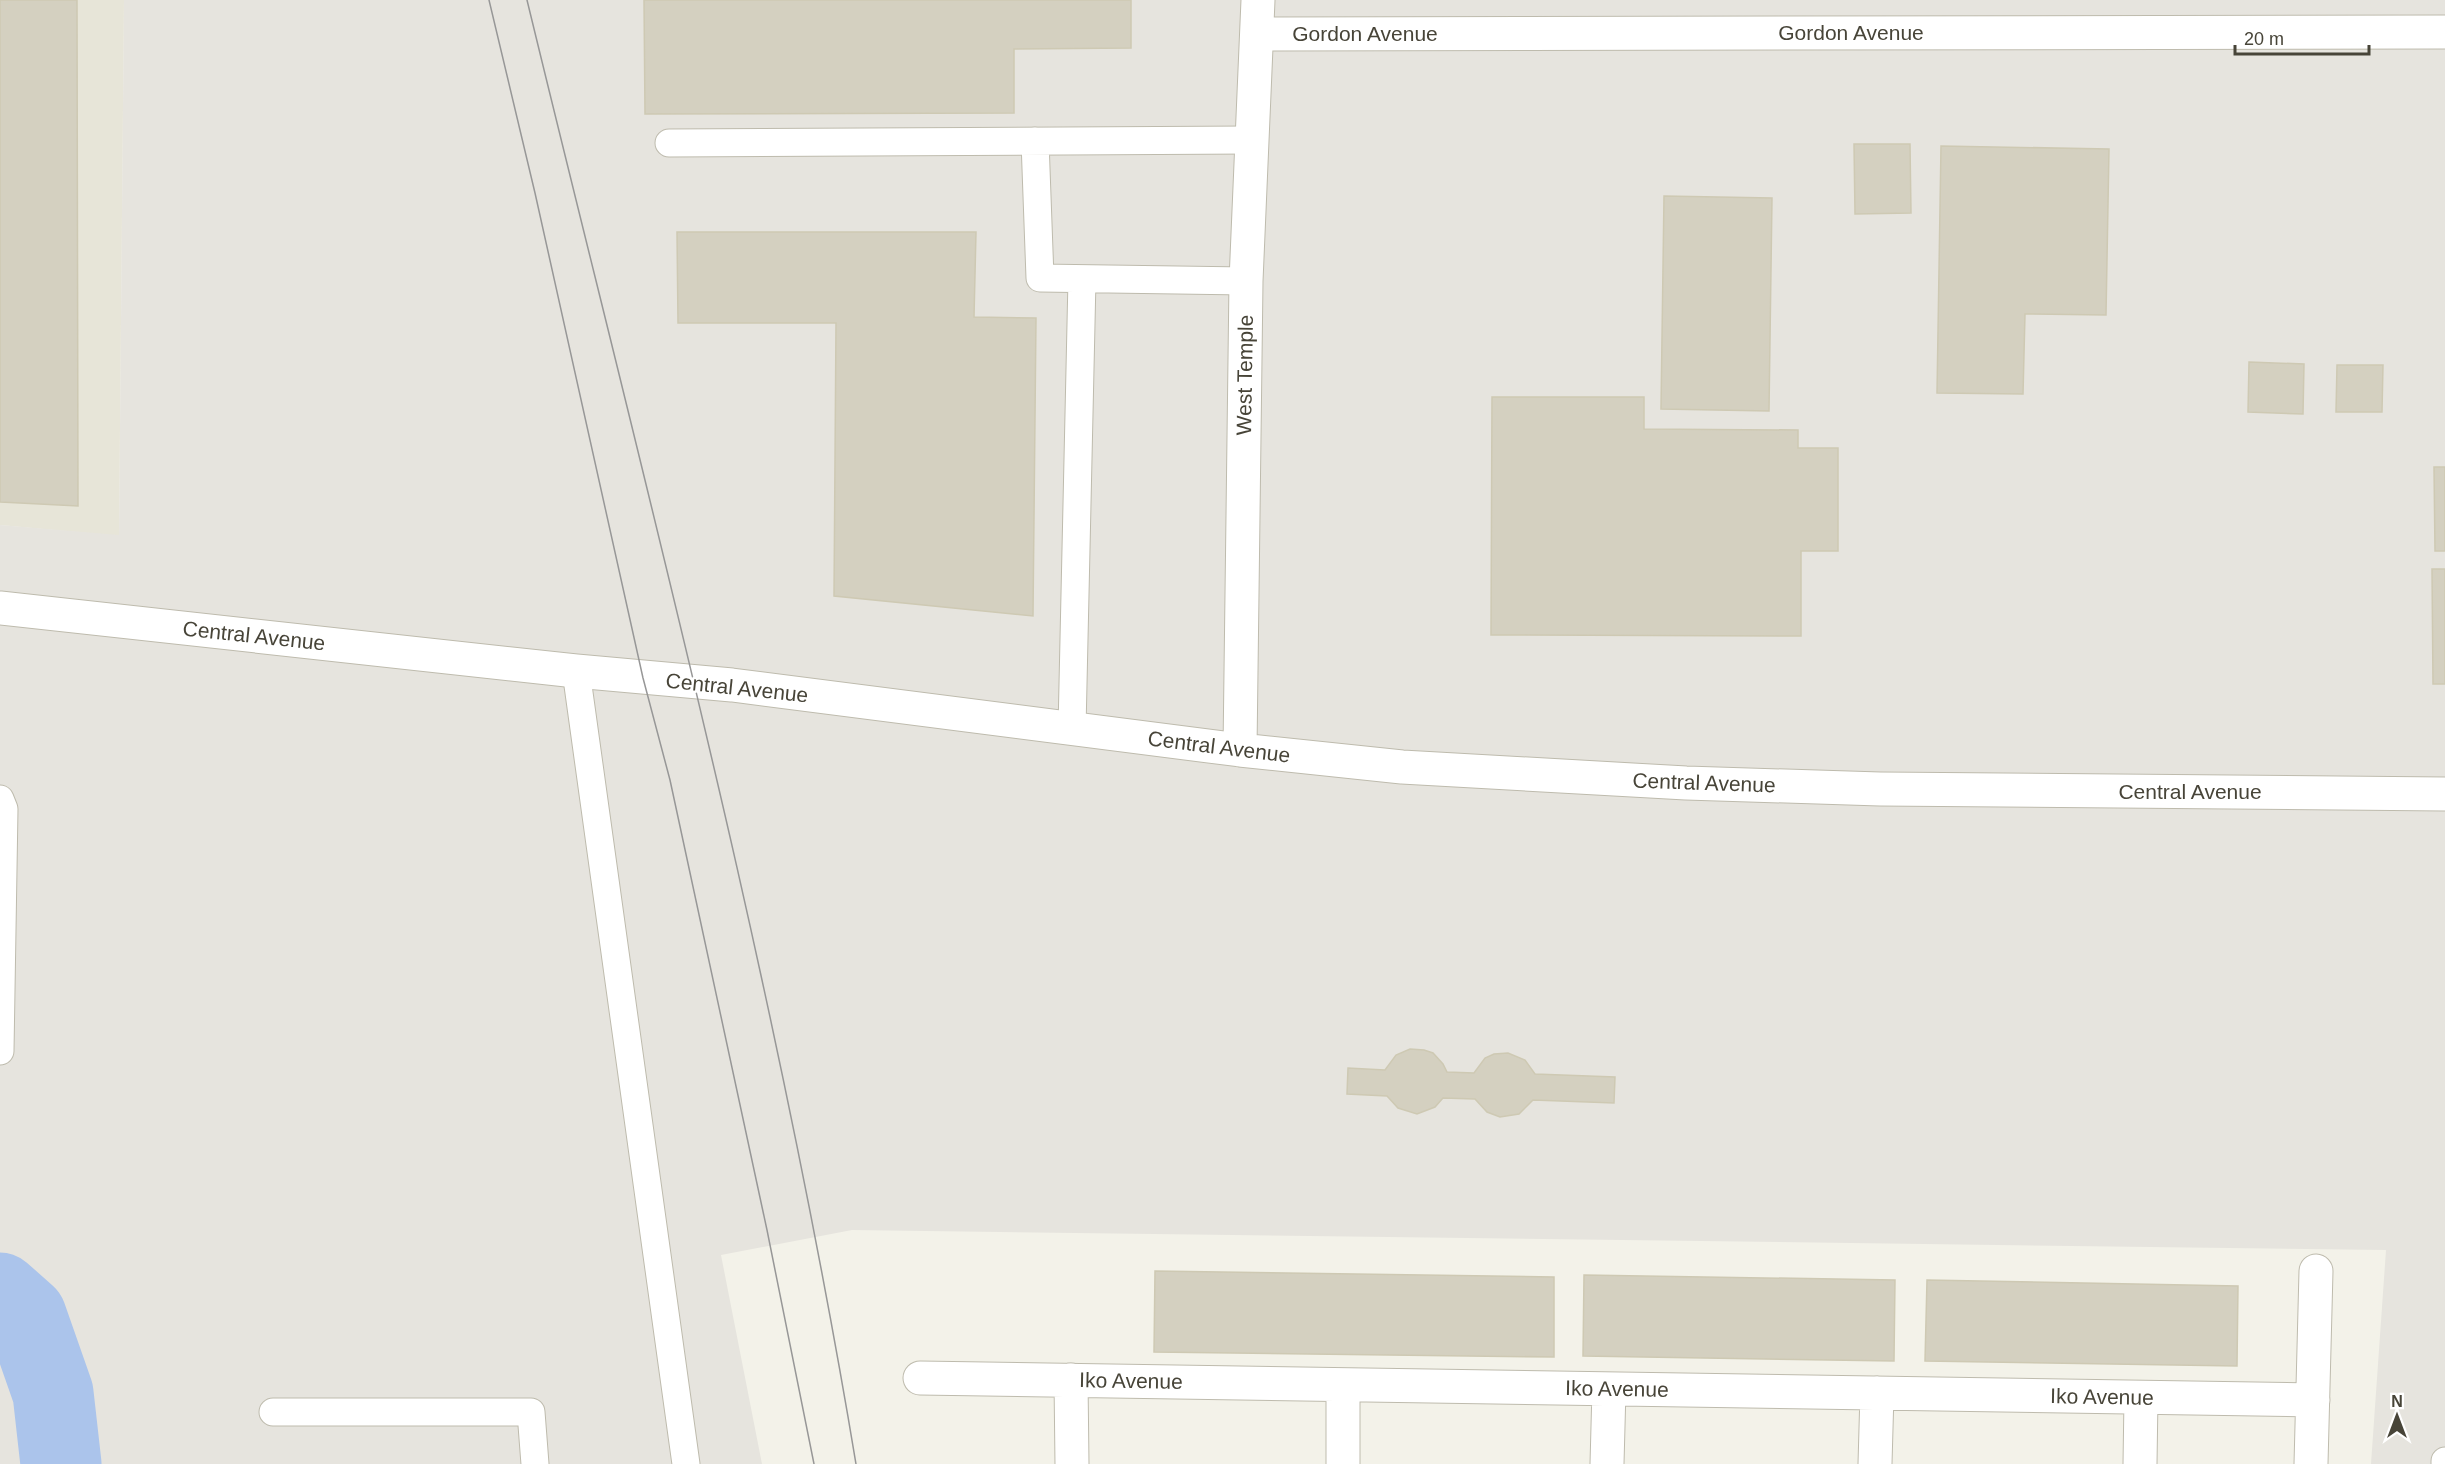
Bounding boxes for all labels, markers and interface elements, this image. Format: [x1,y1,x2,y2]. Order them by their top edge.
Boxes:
scale bar [2235,18,2368,56]
street label: Gordon Avenue [1778,21,1924,44]
street label: Gordon Avenue [1292,22,1438,45]
text: 20 m [2244,29,2284,49]
street label: West Temple [1232,314,1257,435]
street label: Central Avenue [182,617,326,654]
street label: Central Avenue [665,669,809,706]
street label: Central Avenue [1147,726,1292,767]
street label: Central Avenue [1632,769,1776,796]
street label: Central Avenue [2118,780,2262,803]
street label: Iko Avenue [1079,1368,1183,1393]
street label: Iko Avenue [1565,1376,1669,1401]
street label: Iko Avenue [2050,1384,2154,1409]
north arrow [2367,1386,2427,1446]
text: N [2391,1393,2403,1410]

